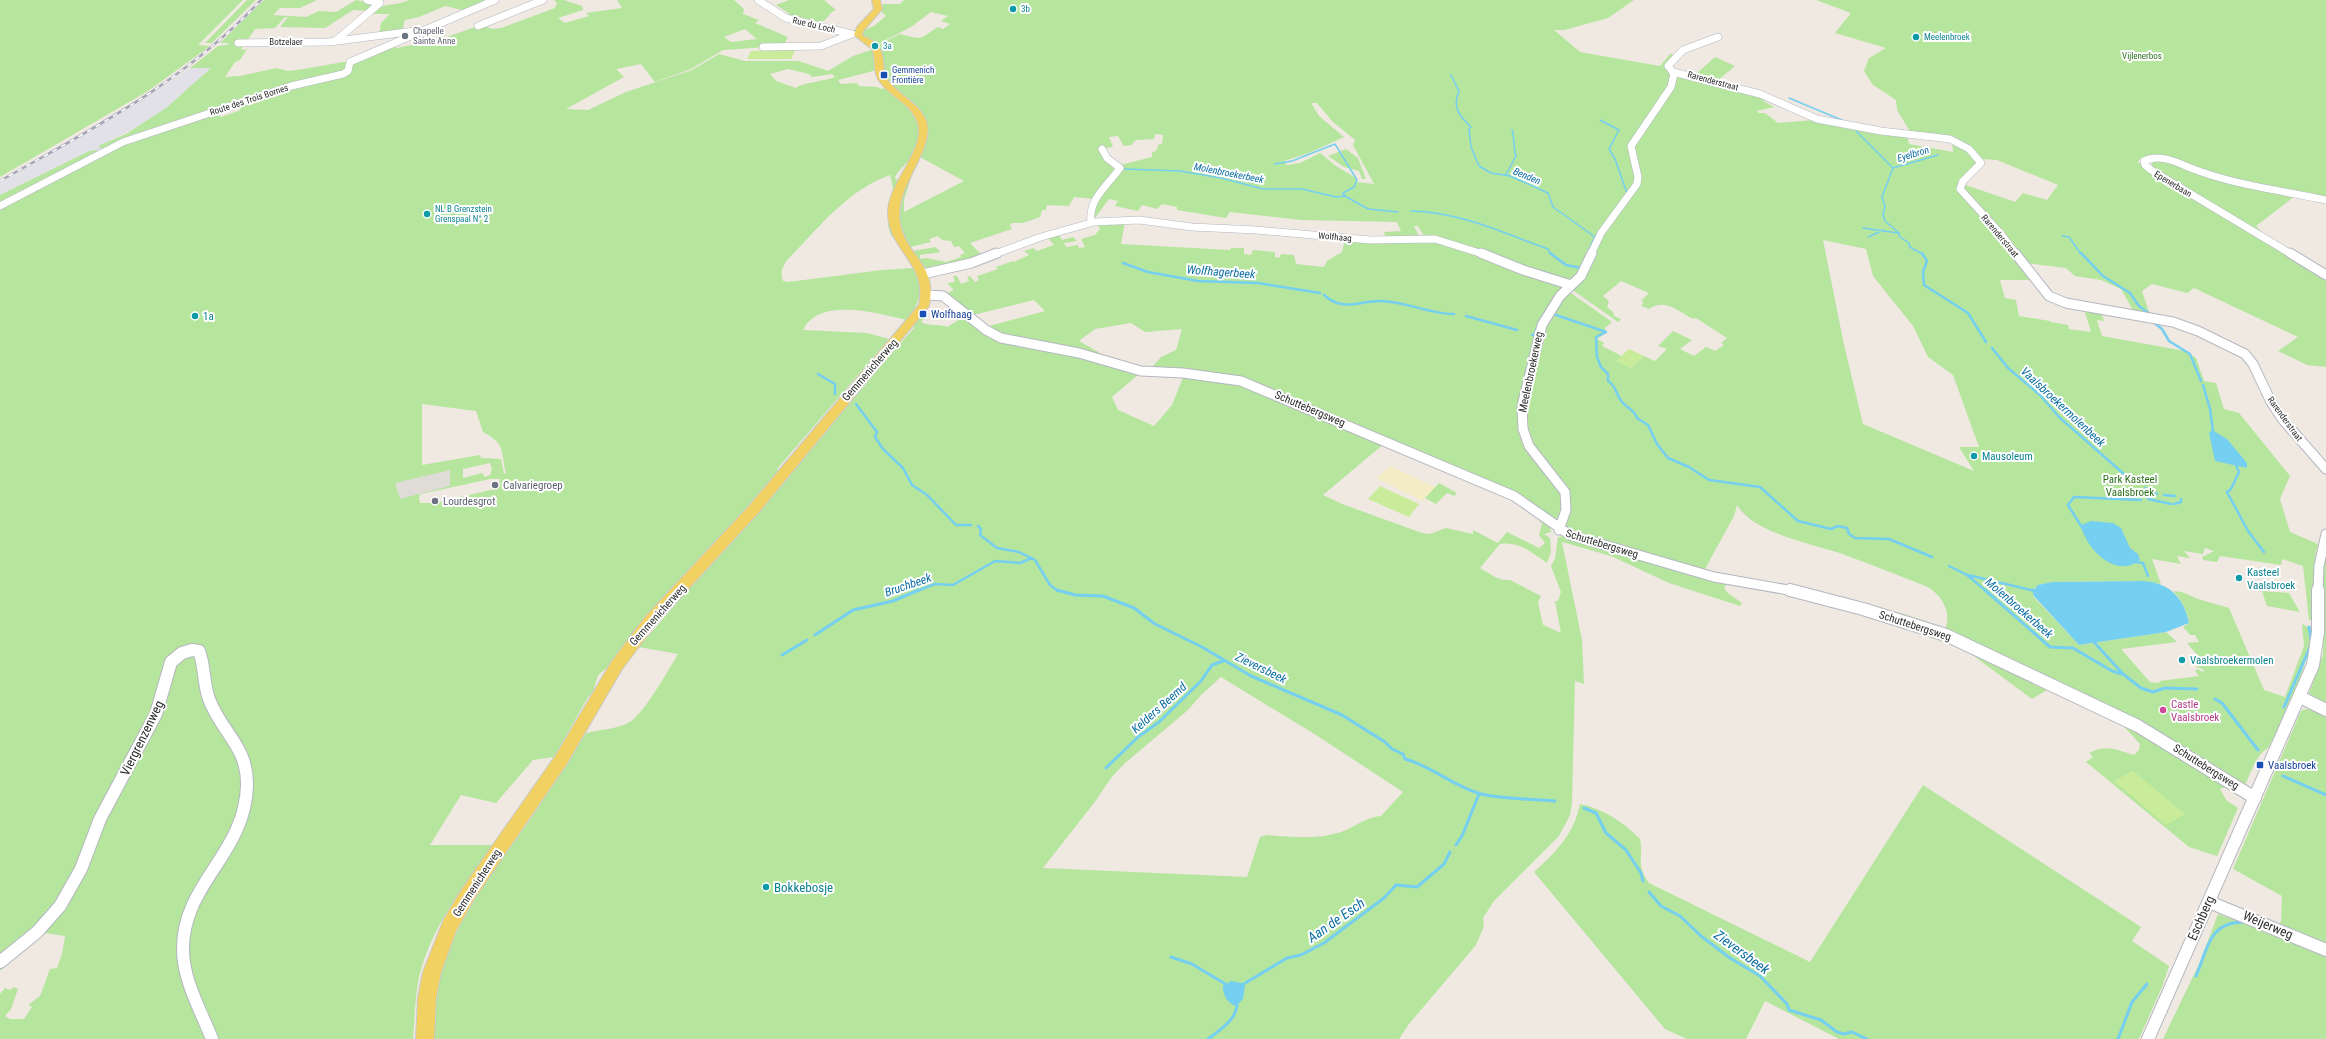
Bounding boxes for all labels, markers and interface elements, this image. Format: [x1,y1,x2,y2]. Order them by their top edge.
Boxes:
marker: 3b [1008,4,1018,14]
place label: 3b [1021,4,1030,14]
street label: Rue du Loch [792,15,836,35]
place label: Chapelle Sainte Anne [413,26,455,46]
marker: Chapelle Sainte Anne [400,31,410,41]
marker: Meelenbroek [1911,32,1921,42]
place label: Meelenbroek [1924,32,1970,42]
street label: Botzelaer [269,37,303,47]
marker: 3a [870,41,880,51]
place label: 3a [883,41,892,51]
park label: Vijlenerbos [2122,51,2162,61]
place label: Gemmenich Frontière [892,65,934,85]
street label: Rarenderstraat [1686,69,1740,93]
marker: Gemmenich Frontière [879,70,889,80]
street label: Route des Trois Bornes [209,83,289,117]
water label: Eyelbron [1896,144,1931,164]
water label: Molenbroekerbeek [1193,161,1265,185]
water label: Benden [1512,165,1543,187]
street label: Epenerbaan [2152,169,2194,199]
place label: NL B Grenzstein Grenspaal N° 2 [435,204,492,224]
marker: NL B Grenzstein Grenspaal N° 2 [422,209,432,219]
street label: Rarenderstraat [1979,213,2021,260]
street label: Wolfhaag [1318,231,1352,243]
water label: Wolfhagerbeek [1186,263,1257,281]
place label: Wolfhaag [931,308,972,321]
marker: Wolfhaag [918,309,928,319]
place label: 1a [203,310,214,323]
marker: 1a [190,311,200,321]
street label: Meelenbroekerweg [1516,330,1546,414]
street label: Gemmenicherweg [840,336,900,404]
water label: Vaalsbroekermolenbeek [2018,364,2109,450]
street label: Schuttebergsweg [1273,388,1347,430]
street label: Rarenderstraat [2266,395,2305,443]
place label: Mausoleum [1982,450,2033,463]
marker: Mausoleum [1969,451,1979,461]
park label: Park Kasteel Vaalsbroek [2103,473,2157,499]
place label: Calvariegroep [503,479,563,492]
marker: Calvariegroep [490,480,500,490]
place label: Lourdesgrot [443,495,495,508]
marker: Lourdesgrot [430,496,440,506]
street label: Schuttebergsweg [1564,527,1640,561]
place label: Kasteel Vaalsbroek [2247,566,2295,592]
water label: Bruchbeek [883,570,934,600]
marker: Kasteel Vaalsbroek [2234,573,2244,583]
water label: Molenbroekerbeek [1982,575,2056,642]
street label: Gemmenicherweg [627,582,689,648]
street label: Schuttebergsweg [1877,608,1953,644]
water label: Zieversbeek [1232,649,1290,687]
place label: Vaalsbroekermolen [2190,654,2274,667]
marker: Vaalsbroekermolen [2177,655,2187,665]
water label: Kelders Beemd [1129,680,1189,736]
street label: Viergrenzenweg [117,698,167,778]
place label: Castle Vaalsbroek [2171,698,2219,724]
marker: Castle Vaalsbroek [2158,705,2168,715]
street label: Schuttebergsweg [2171,742,2241,792]
place label: Vaalsbroek [2268,759,2316,772]
marker: Vaalsbroek [2255,760,2265,770]
street label: Gemmenicherweg [450,847,504,919]
place label: Bokkebosje [774,880,833,895]
marker: Bokkebosje [761,882,771,892]
street label: Eschberg [2185,893,2217,943]
water label: Aan de Esch [1303,894,1368,946]
street label: Weijerweg [2241,908,2295,942]
water label: Zieversbeek [1710,926,1773,978]

